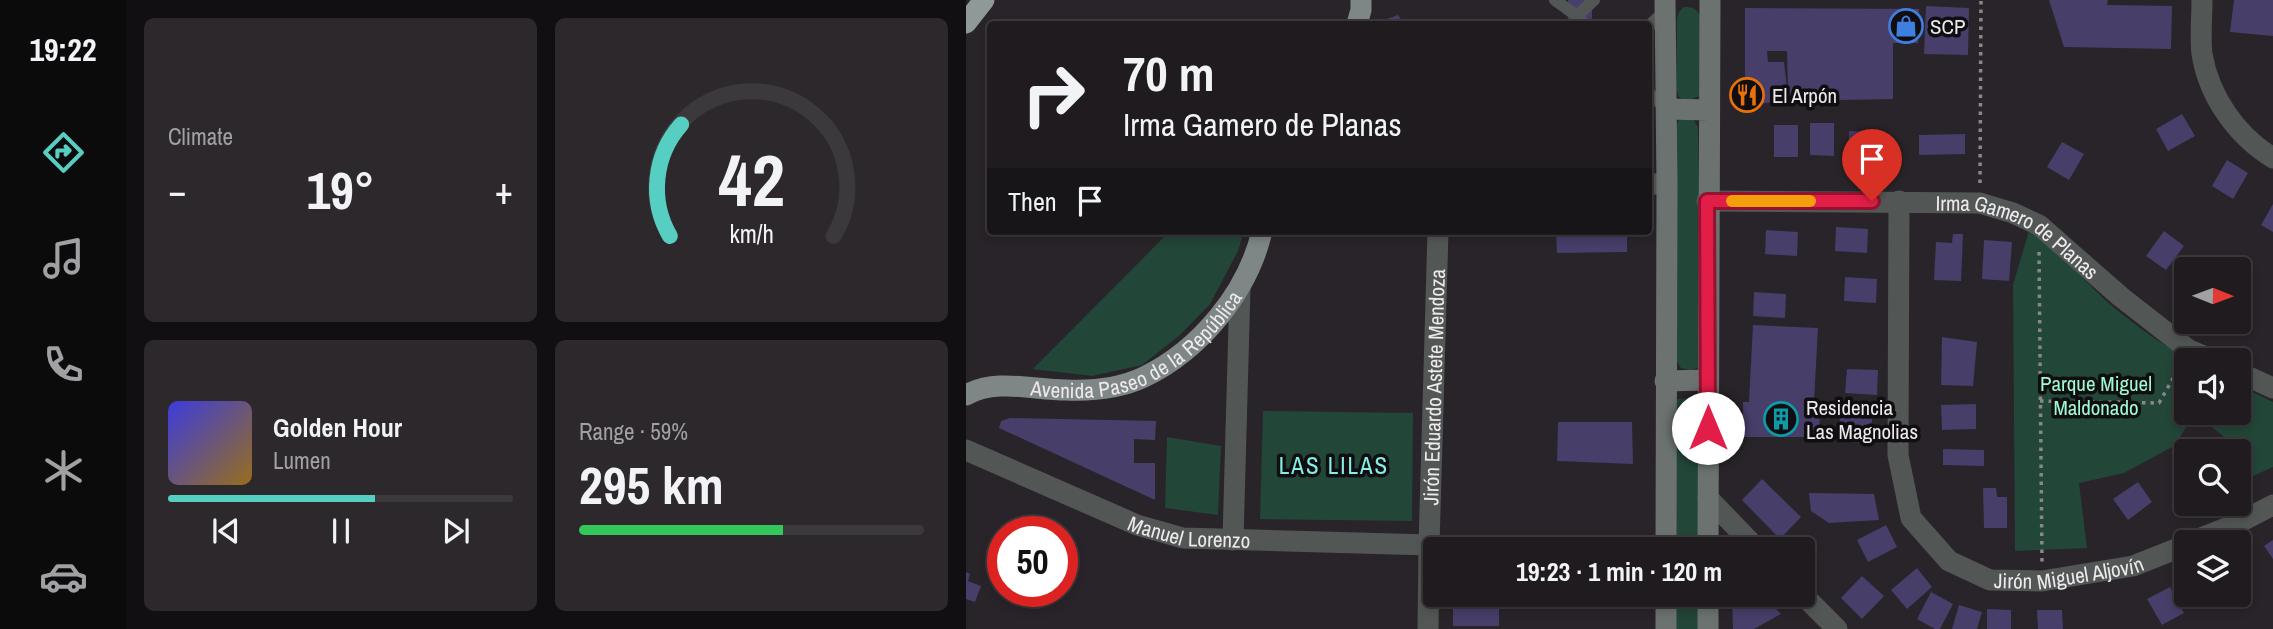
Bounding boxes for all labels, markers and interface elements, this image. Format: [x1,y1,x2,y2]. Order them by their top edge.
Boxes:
shop icon: SCP [1887,7,1925,45]
place label: SCP [1930,12,1965,41]
text: 19:22 [29,28,97,71]
text: 70 m [1123,40,1215,106]
icon: right [1008,49,1099,140]
restaurant icon: El Arpón [1728,76,1766,114]
place label: El Arpón [1772,81,1837,110]
text: Irma Gamero de Planas [1123,103,1402,146]
text: Climate [168,121,233,152]
icon: directions [39,128,88,177]
pin [1842,129,1902,201]
text: 42 [718,131,785,229]
icon: arrive [1853,140,1891,178]
text: 19° [306,155,375,225]
text: − [168,165,186,216]
text: + [495,165,513,216]
icon: arrive [1071,182,1109,220]
text: Then [1008,184,1057,219]
street label: Irma Gamero de Planas [1935,188,2105,286]
text: km/h [729,217,774,251]
icon: music [39,234,88,283]
north arrow [2174,257,2250,334]
map controls [2174,257,2251,607]
street label: Jirón Eduardo Astete Mendoza [1416,268,1451,506]
street label: Avenida Paseo de la República [1028,285,1248,405]
icon: phone [39,340,88,389]
button: sound [2174,348,2251,425]
park label: Parque Miguel Maldonado [2040,369,2152,422]
position arrow [1671,391,1745,465]
place label: Residencia Las Magnolias [1806,393,1918,446]
building icon: Residencia Las Magnolias [1762,400,1800,438]
text: Golden Hour [273,410,402,445]
text: Range · 59% [579,416,688,447]
button: search [2174,439,2251,516]
text: Lumen [273,445,331,476]
icon: climate [39,446,88,495]
text: 295 km [579,450,724,520]
district label: LAS LILAS [1279,450,1389,481]
street label: Manuel Lorenzo [1123,508,1251,554]
icon: previous [207,512,245,550]
icon: pause [322,512,360,550]
icon: next [437,512,475,550]
speed limit sign: 50 [987,516,1078,607]
button: layers [2174,530,2251,607]
street label: Jirón Miguel Aljovín [1994,549,2148,596]
icon: car [39,552,88,601]
text: 19:23 · 1 min · 120 m [1516,554,1722,589]

